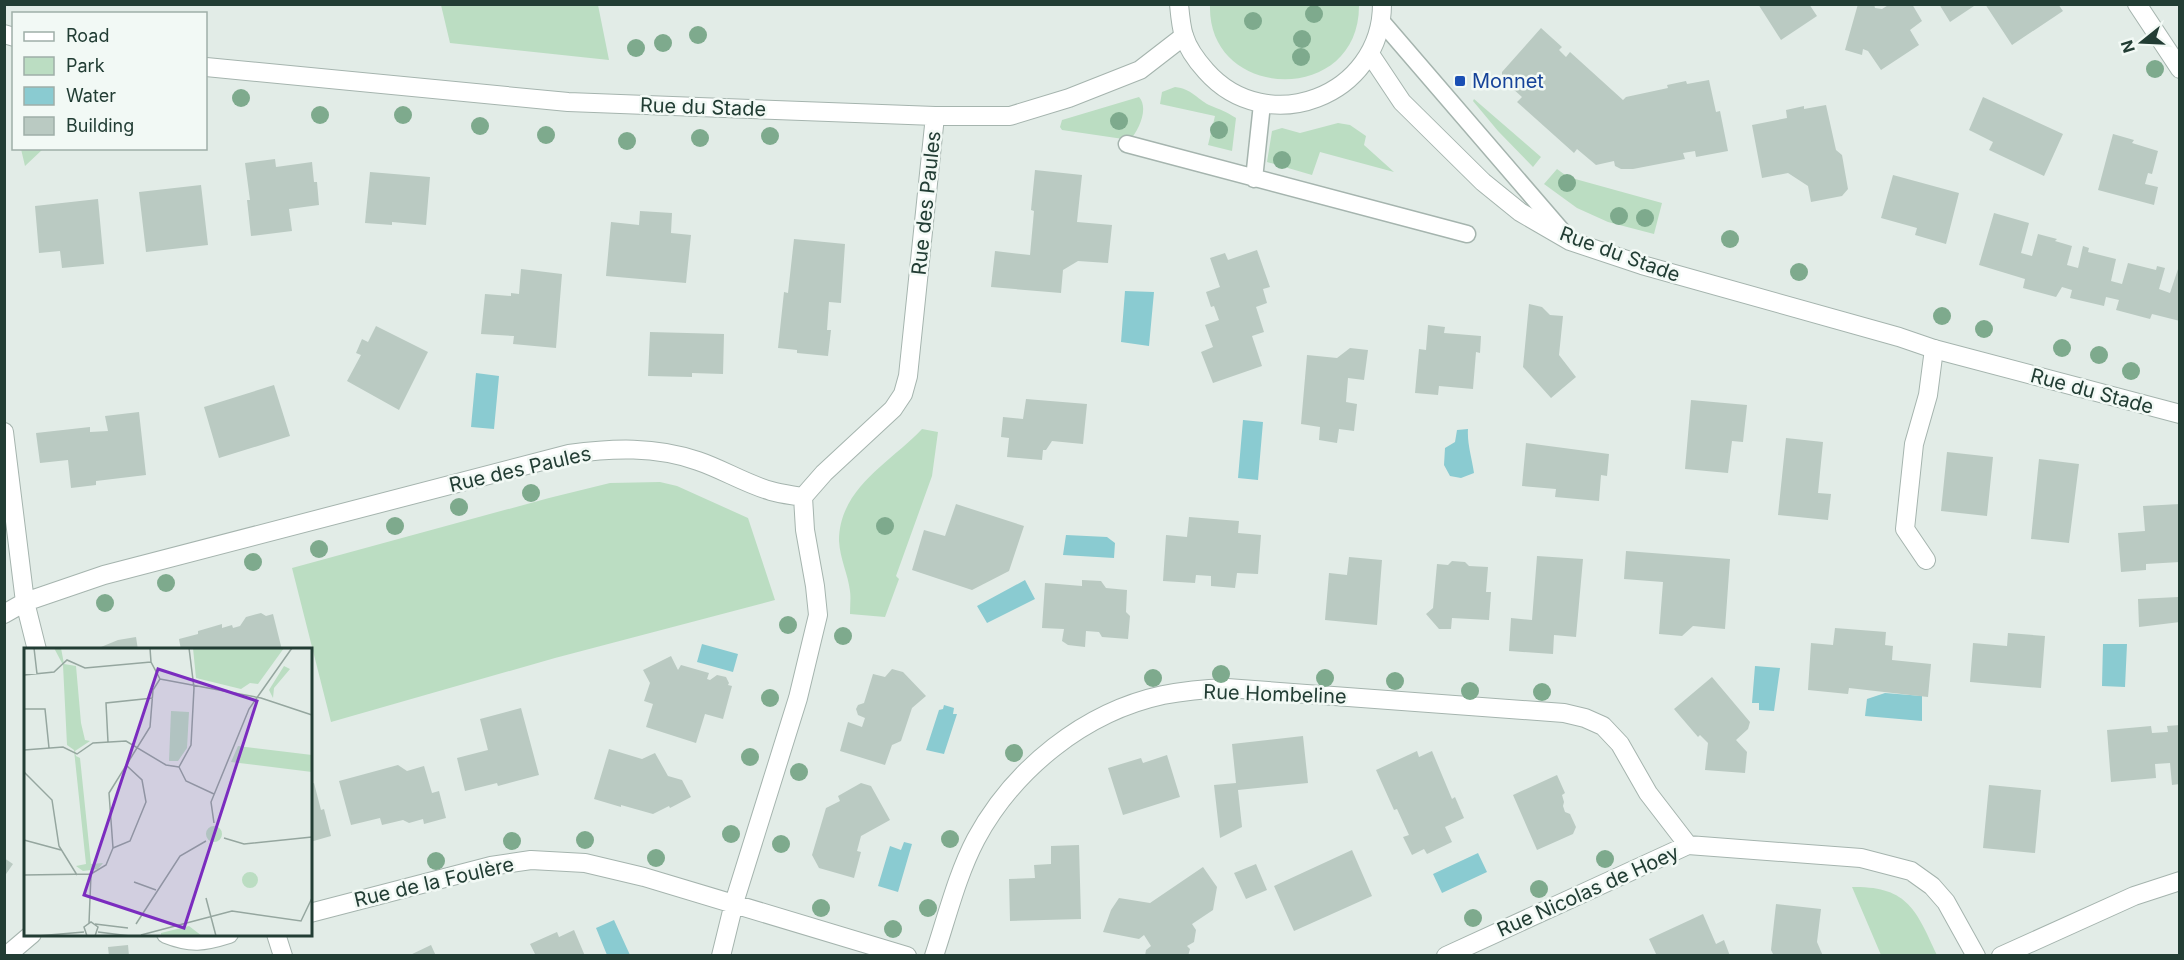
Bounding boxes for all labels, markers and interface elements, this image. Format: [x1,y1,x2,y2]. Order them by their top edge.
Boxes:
legend [12,12,207,150]
north arrow [2112,12,2172,72]
text: Road [66,25,109,46]
text: N [2116,38,2139,56]
text: Park [66,55,105,76]
place label: Monnet [1472,69,1544,93]
marker: Monnet [1453,74,1467,88]
text: Water [66,85,116,106]
street label: Rue du Stade [639,93,767,121]
text: Building [66,115,134,136]
street label: Rue des Paules [906,130,946,276]
street label: Rue du Stade [1557,221,1683,287]
street label: Rue du Stade [2028,363,2156,419]
street label: Rue des Paules [447,441,593,497]
inset map [24,648,312,936]
street label: Rue Hombeline [1203,680,1347,708]
street label: Rue Nicolas de Hoey [1493,840,1683,942]
street label: Rue de la Foulère [352,852,516,912]

